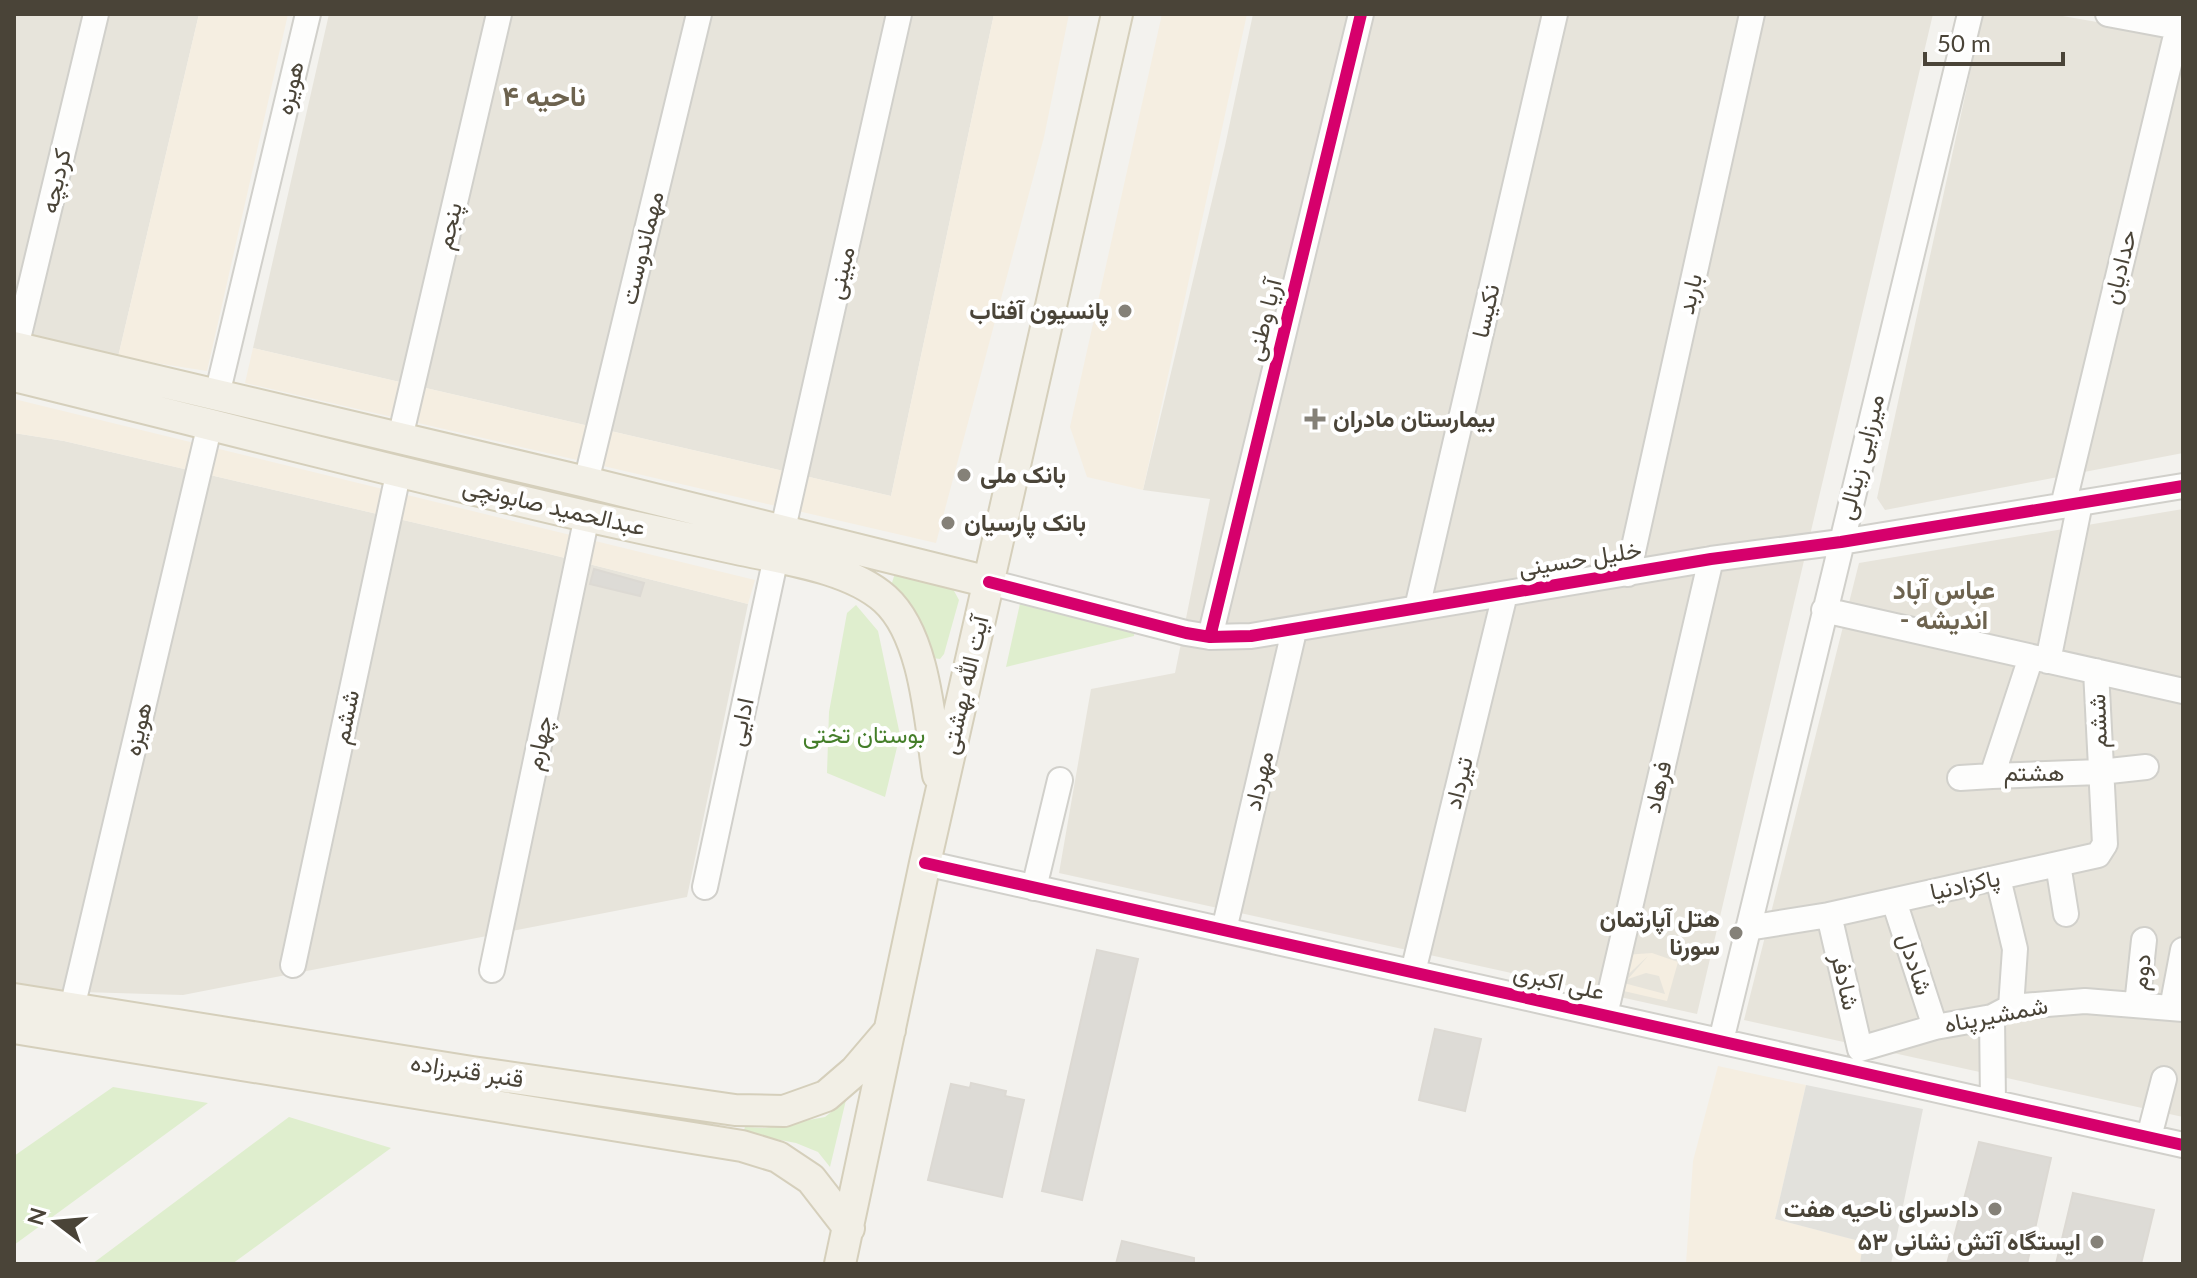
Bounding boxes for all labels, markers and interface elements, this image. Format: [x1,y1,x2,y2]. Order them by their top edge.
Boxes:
scale bar [1925,16,2063,66]
text: 50 m [1937,28,1991,57]
street label: هویزه [268,58,311,118]
district label: ناحیه ۴ [502,78,586,113]
street label: کردبچه [33,146,79,216]
street label: مهماندوست [612,188,671,308]
street label: پنجم [428,199,470,253]
street label: حدادیان [2095,226,2143,307]
street label: مبینی [819,243,861,302]
street label: باربد [1670,271,1709,317]
street label: آریا وطنی [1238,273,1289,364]
street label: نکیسا [1464,281,1506,341]
place label: پانسیون آفتاب [969,295,1109,327]
marker: پانسیون آفتاب [1116,302,1134,320]
street label: میرزایی زینالی [1830,391,1891,523]
place label: بیمارستان مادران [1333,403,1495,434]
marker: بیمارستان مادران [1304,408,1326,430]
place label: بانک ملی [980,459,1066,489]
marker: بانک ملی [955,466,973,484]
street label: عبدالحمید صابونچی [459,470,649,544]
place label: بانک پارسیان [964,507,1086,539]
marker: بانک پارسیان [939,514,957,532]
street label: خلیل حسینی [1516,533,1644,583]
district label: عباس آباد - اندیشه [1893,573,1995,635]
street label: آیت الله بهشتی [934,610,996,757]
street label: ششم [325,687,367,747]
street label: ششم [2081,693,2115,749]
street label: ادایی [720,695,760,749]
street label: هویزه [116,699,159,759]
street label: چهارم [518,713,560,773]
park label: بوستان تختی [803,719,925,750]
street label: مهرداد [1237,748,1280,814]
street label: تیرداد [1437,753,1480,812]
street label: هشتم [2004,757,2064,789]
street label: فرهاد [1636,758,1679,816]
street label: پاکزادنیا [1927,862,2003,908]
place label: هتل آپارتمان سورنا [1600,903,1720,962]
marker: هتل آپارتمان سورنا [1727,924,1745,942]
street label: شاددل [1892,929,1940,999]
street label: شادفر [1824,950,1867,1013]
street label: دوم [2123,952,2159,992]
street label: علی‌ اکبری [1511,956,1608,1007]
street label: شمشیرپناه [1942,989,2050,1041]
street label: قنبر قنبرزاده [408,1046,526,1095]
north arrow [16,1182,96,1262]
place label: دادسرای ناحیه هفت [1784,1193,1979,1224]
marker: دادسرای ناحیه هفت [1986,1200,2004,1218]
text: N [21,1204,52,1228]
place label: ایستگاه آتش نشانی ۵۳ [1857,1226,2081,1256]
marker: ایستگاه آتش نشانی ۵۳ [2088,1233,2106,1251]

